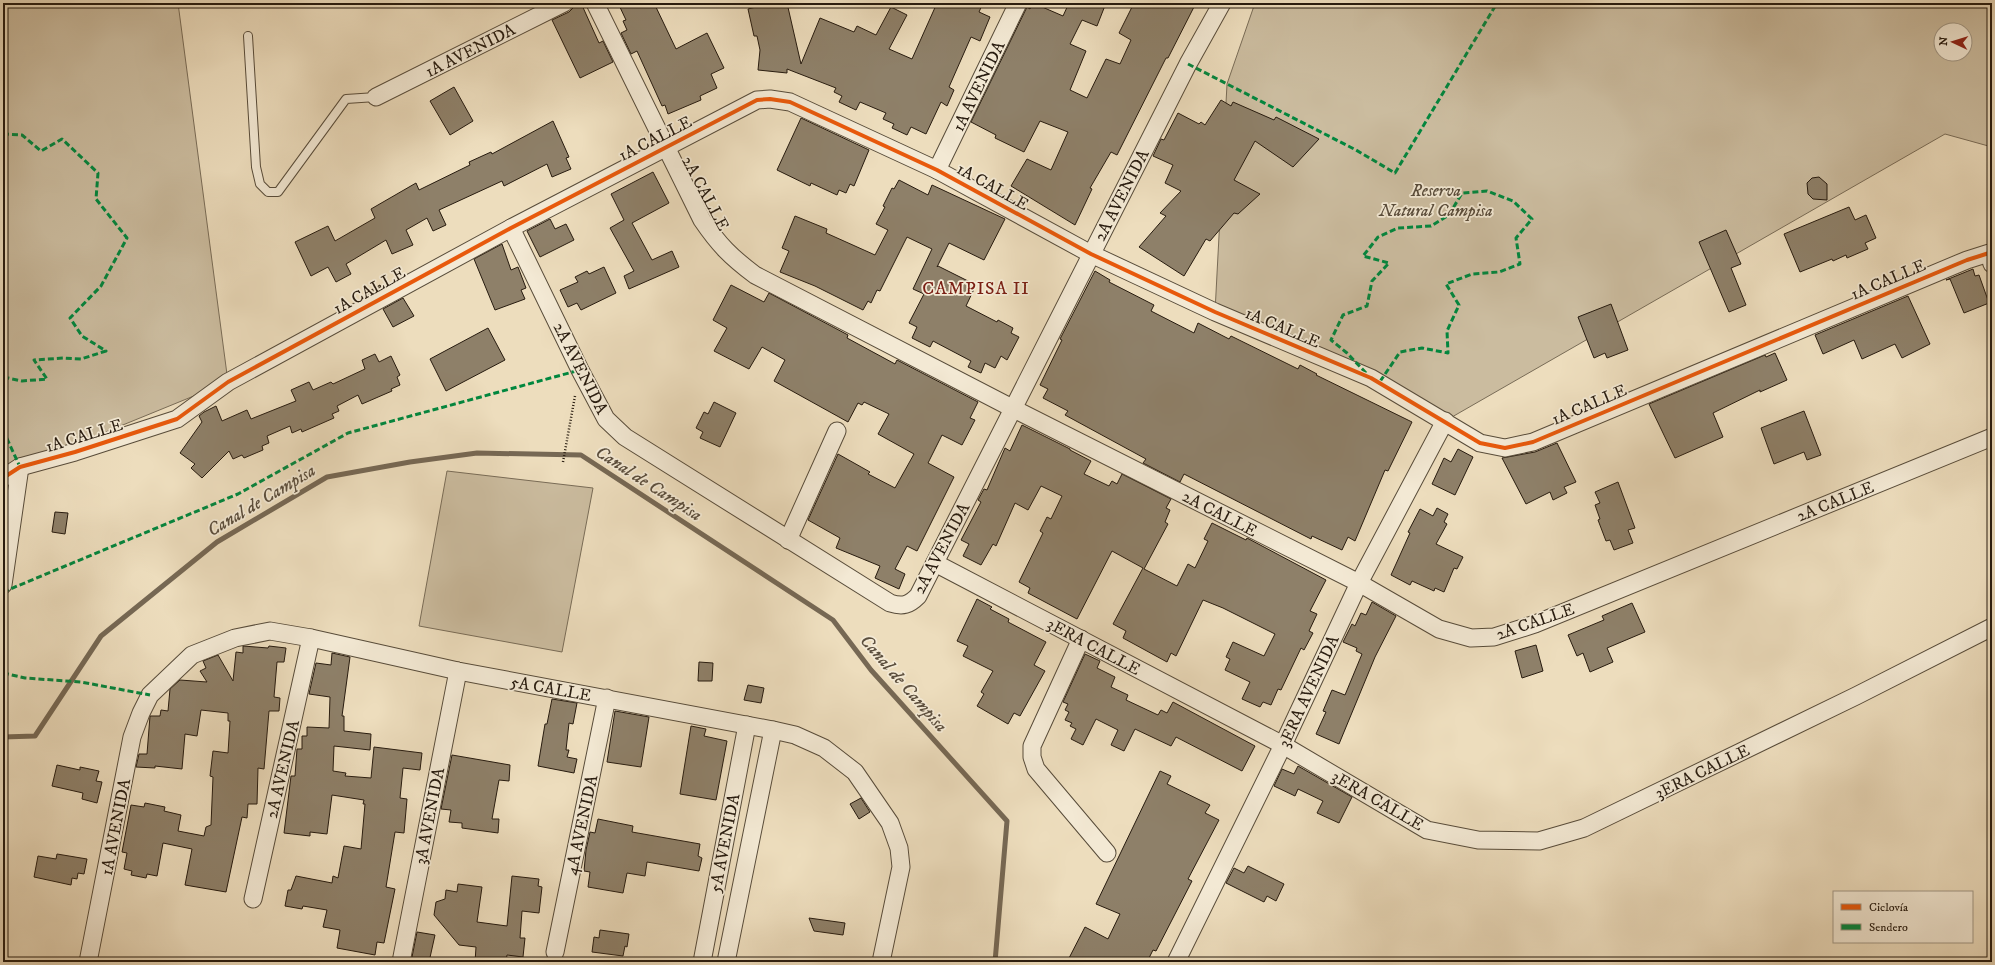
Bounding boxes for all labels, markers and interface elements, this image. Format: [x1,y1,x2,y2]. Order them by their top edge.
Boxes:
street label: 1A AVENIDA [422,19,519,83]
north arrow [1933,22,1973,62]
text: N [1937,36,1951,46]
street label: 1A AVENIDA [948,37,1010,135]
street label: 1A CALLE [615,111,696,167]
street label: 2A AVENIDA [1089,146,1155,245]
street label: 2A CALLE [676,152,734,235]
street label: 1A CALLE [952,158,1033,216]
park label: Reserva Natural Campisa [1378,180,1493,222]
street label: 1A CALLE [1848,254,1929,306]
street label: 1A CALLE [329,262,410,320]
district label: CAMPISA II [922,278,1030,300]
street label: 1A CALLE [1242,302,1323,354]
street label: 2A AVENIDA [548,319,613,418]
street label: 1A CALLE [1549,379,1630,431]
street label: 1A CALLE [43,414,125,458]
water label: Canal de Campisa [591,441,706,527]
water label: Canal de Campisa [203,460,320,542]
street label: 2A CALLE [1793,476,1877,527]
street label: 2A CALLE [1178,486,1261,542]
street label: 2A AVENIDA [909,499,975,598]
street label: 2A CALLE [1493,598,1577,646]
street label: 3ERA CALLE [1043,613,1144,681]
water label: Canal de Campisa [855,630,952,737]
street label: 3ERA AVENIDA [1273,632,1345,751]
street label: 5A CALLE [509,671,593,707]
street label: 2A AVENIDA [261,718,305,821]
street label: 3ERA CALLE [1651,739,1753,804]
street label: 3A AVENIDA [410,766,450,866]
street label: 3ERA CALLE [1327,766,1428,836]
street label: 4A AVENIDA [561,773,603,877]
street label: 1A AVENIDA [96,777,136,877]
street label: 5A AVENIDA [705,792,745,895]
legend [1833,891,1973,943]
text: Ciclovía [1869,900,1909,915]
text: Sendero [1869,920,1908,935]

